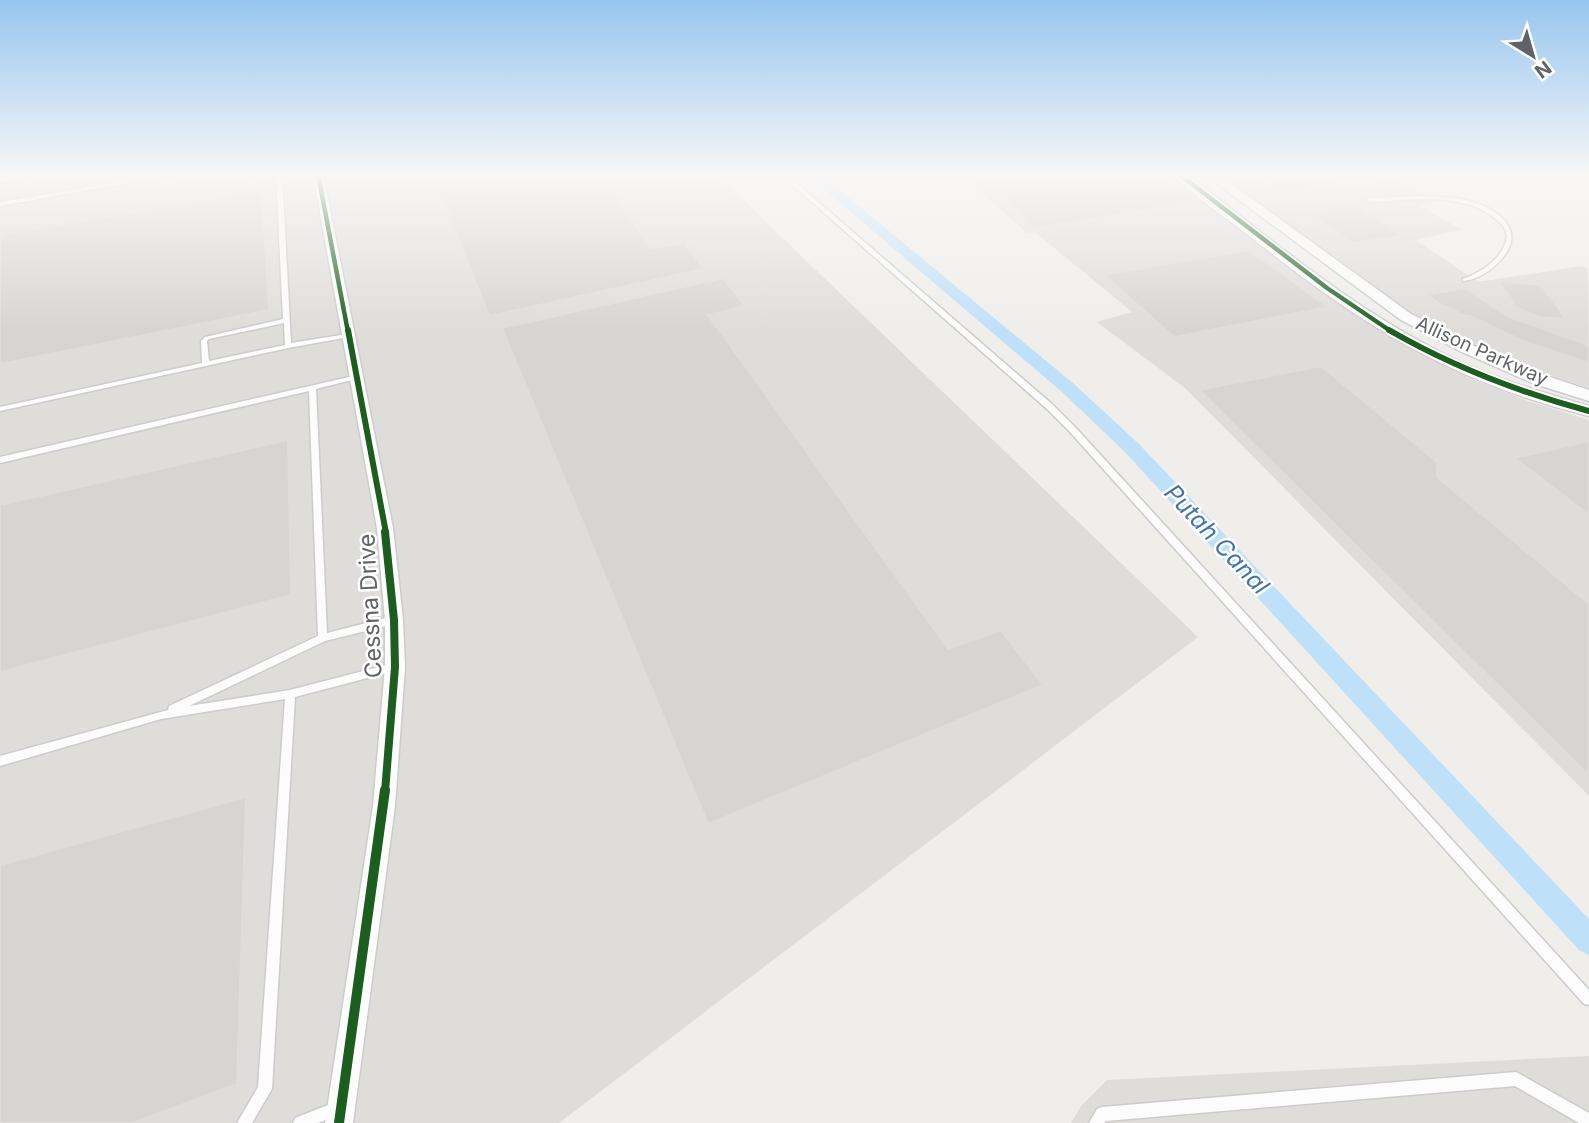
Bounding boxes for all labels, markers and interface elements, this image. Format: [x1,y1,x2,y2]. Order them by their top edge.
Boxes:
north arrow [1498,21,1568,91]
text: N [1530,56,1556,83]
street label: Allison Parkway [1412,312,1552,391]
water label: Putah Canal [1159,478,1275,600]
street label: Cessna Drive [352,533,388,679]

